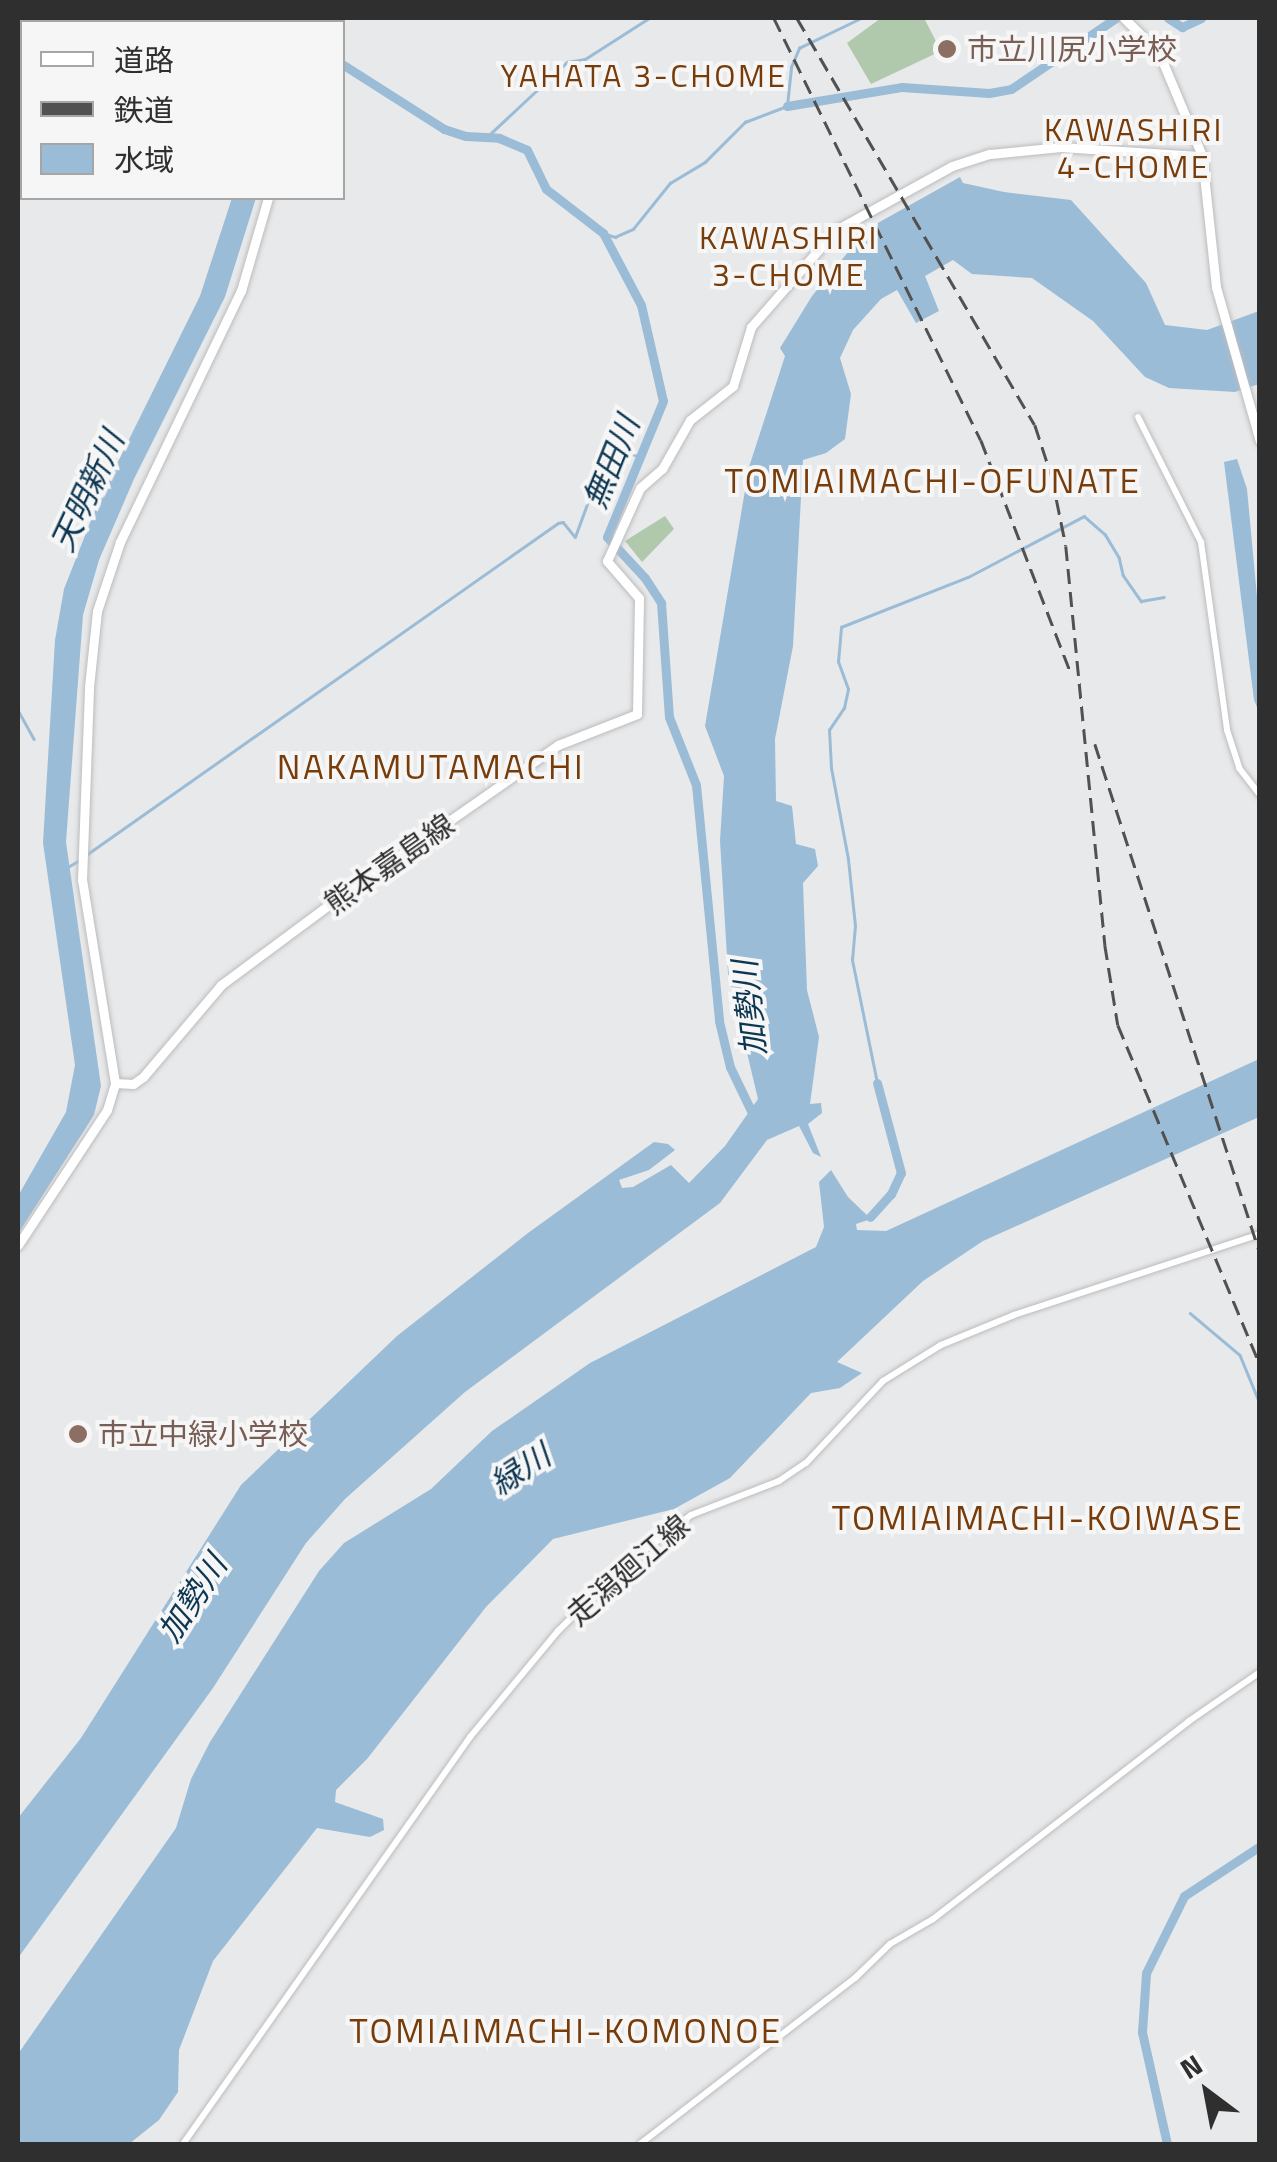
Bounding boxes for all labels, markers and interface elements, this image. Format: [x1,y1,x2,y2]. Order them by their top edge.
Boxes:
legend [20,20,345,200]
place label: 市立川尻小学校 [967,31,1177,67]
text: 道路 [114,37,174,83]
marker: 市立川尻小学校 [936,38,958,60]
district label: YAHATA 3-CHOME [501,56,787,94]
text: 鉄道 [114,87,174,133]
district label: KAWASHIRI 4-CHOME [1044,111,1224,186]
text: 水域 [114,137,174,183]
district label: KAWASHIRI 3-CHOME [699,219,879,294]
water label: 無田川 [575,410,647,514]
water label: 天明新川 [43,425,131,557]
district label: TOMIAIMACHI-OFUNATE [725,459,1141,501]
district label: NAKAMUTAMACHI [277,745,585,787]
street label: 熊本嘉島線 [317,806,461,922]
water label: 加勢川 [725,958,773,1058]
place label: 市立中緑小学校 [98,1416,308,1452]
marker: 市立中緑小学校 [67,1423,89,1445]
water label: 緑川 [483,1435,557,1503]
district label: TOMIAIMACHI-KOIWASE [832,1496,1244,1538]
street label: 走潟廻江線 [560,1507,696,1633]
water label: 加勢川 [150,1547,234,1649]
district label: TOMIAIMACHI-KOMONOE [349,2009,783,2051]
north arrow [1157,2042,1257,2142]
text: N [1171,2043,1210,2090]

